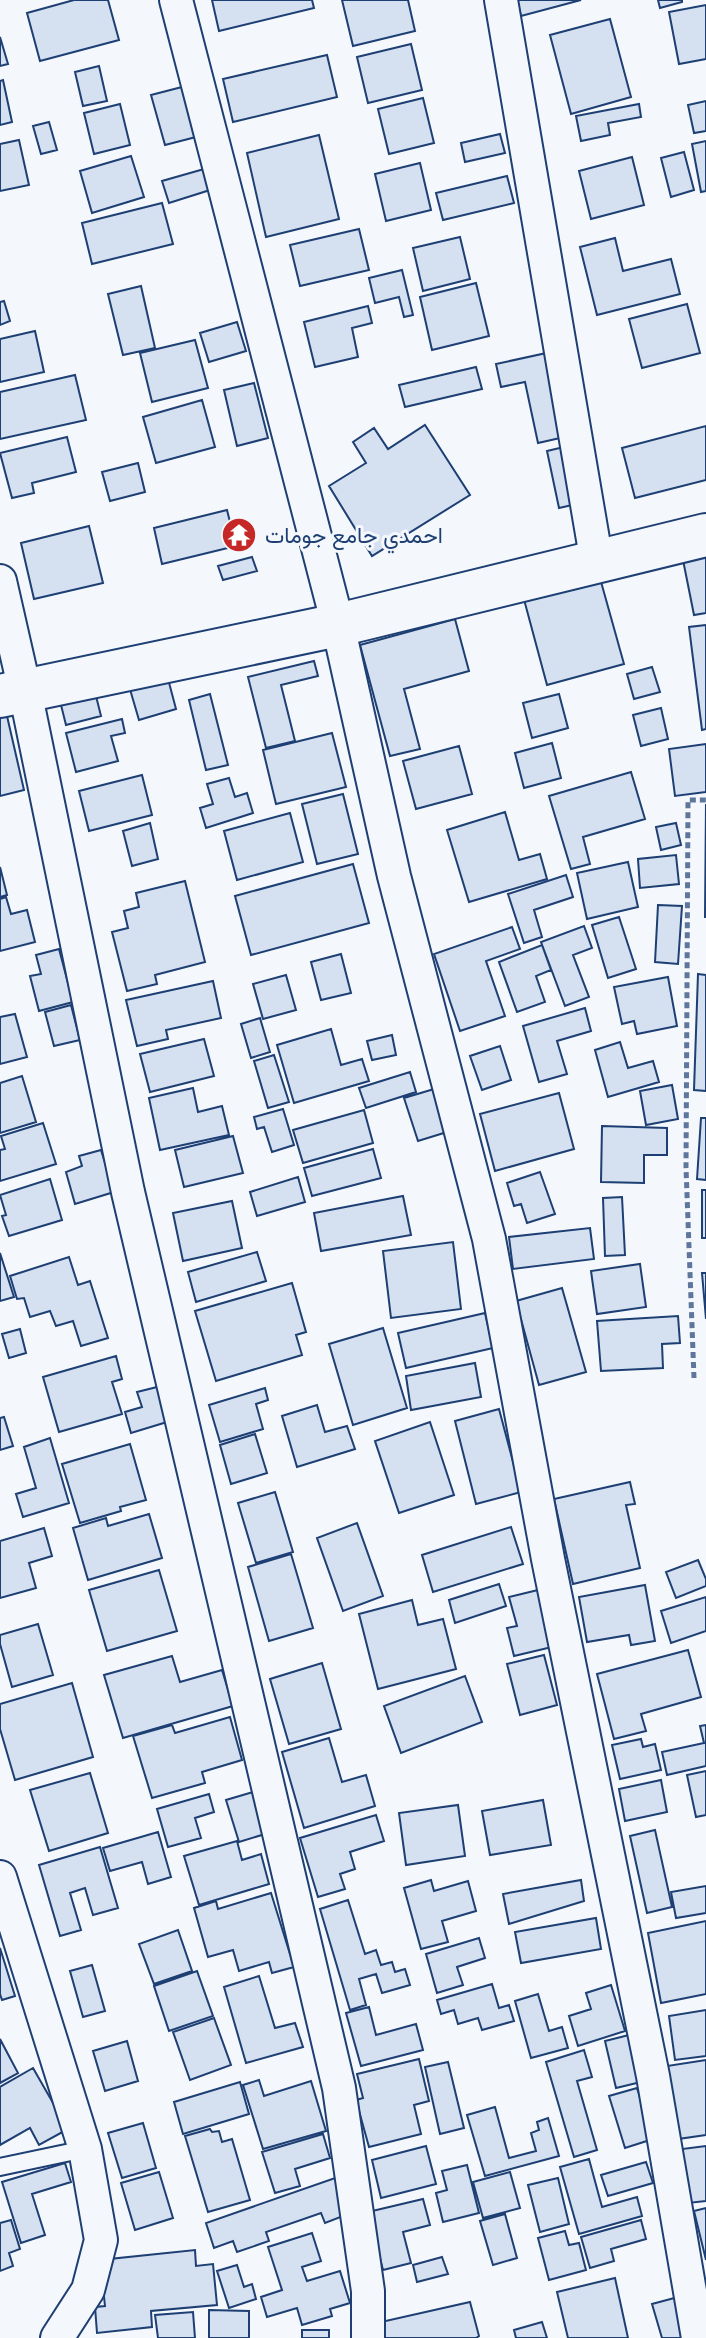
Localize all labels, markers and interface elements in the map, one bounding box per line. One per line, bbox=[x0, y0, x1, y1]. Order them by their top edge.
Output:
temple icon: احمدي جامع جومات bbox=[220, 516, 258, 554]
place label: احمدي جامع جومات bbox=[265, 523, 443, 554]

